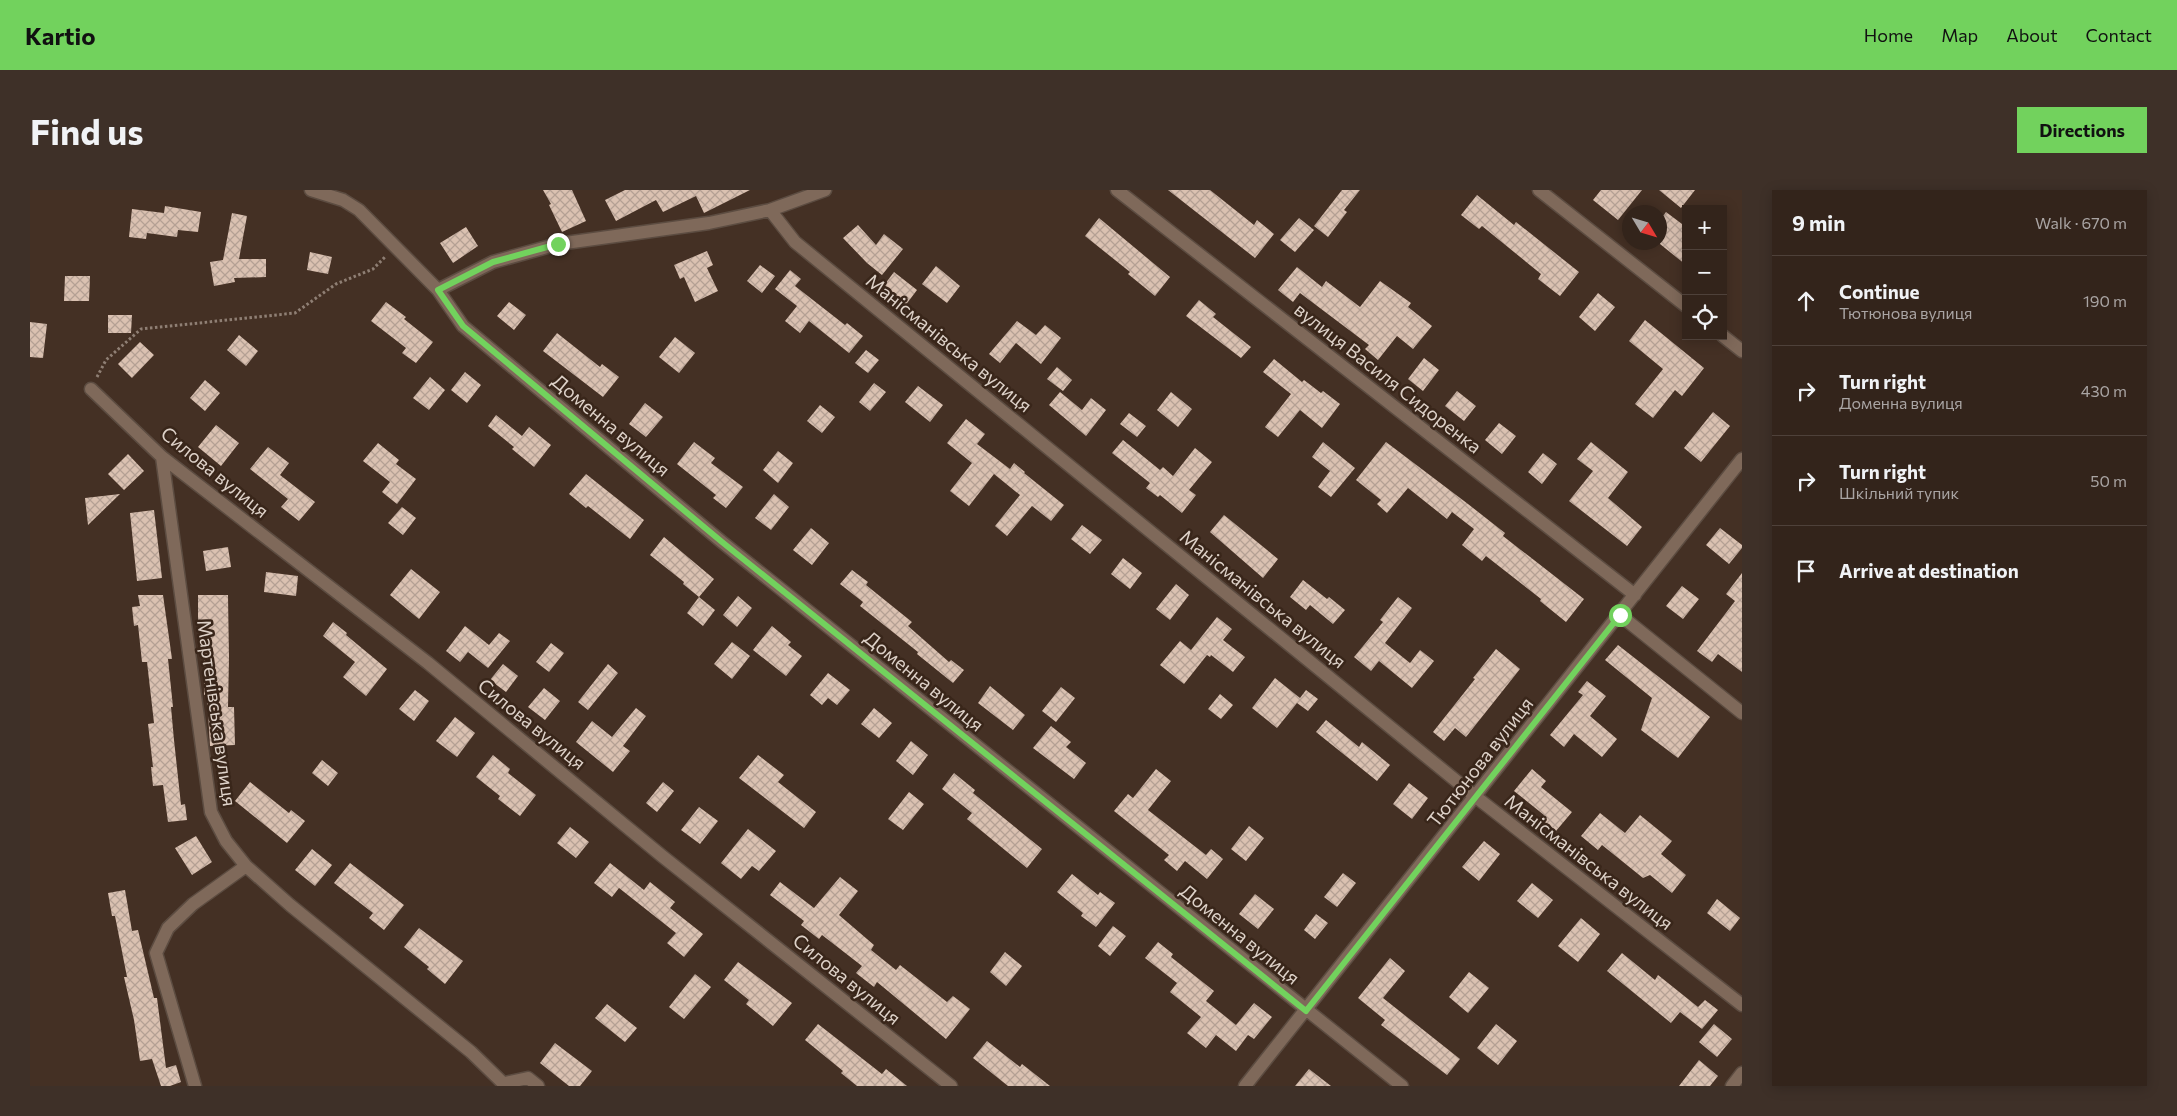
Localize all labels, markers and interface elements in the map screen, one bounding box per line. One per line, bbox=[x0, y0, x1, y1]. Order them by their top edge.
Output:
text: Kartio bbox=[25, 21, 95, 50]
text: Home bbox=[1864, 24, 1913, 46]
text: Map bbox=[1941, 24, 1978, 46]
text: About bbox=[2006, 24, 2058, 46]
text: Contact bbox=[2086, 24, 2152, 46]
button: Directions bbox=[2017, 107, 2147, 153]
text: Find us bbox=[30, 109, 144, 152]
north arrow bbox=[1622, 205, 1667, 250]
map controls bbox=[1682, 205, 1727, 340]
button: + bbox=[1682, 205, 1727, 250]
text: 9 min bbox=[1792, 210, 1845, 235]
text: Walk · 670 m bbox=[2035, 213, 2127, 232]
route end bbox=[547, 233, 570, 256]
button: − bbox=[1682, 250, 1727, 295]
street label: Манісманівська вулиця bbox=[862, 269, 1037, 417]
text: Continue bbox=[1839, 280, 1919, 303]
icon: ahead bbox=[1792, 287, 1820, 315]
text: 190 m bbox=[2083, 291, 2127, 310]
button: locate bbox=[1682, 295, 1727, 340]
street label: вулиця Василя Сидоренка bbox=[1290, 297, 1486, 458]
text: Тютюнова вулиця bbox=[1839, 303, 1972, 322]
street label: Доменна вулиця bbox=[548, 369, 675, 481]
text: Turn right bbox=[1839, 370, 1926, 393]
icon: right bbox=[1792, 377, 1820, 405]
text: 430 m bbox=[2081, 381, 2127, 400]
text: Доменна вулиця bbox=[1839, 393, 1963, 412]
street label: Силова вулиця bbox=[157, 421, 274, 522]
text: Turn right bbox=[1839, 460, 1926, 483]
icon: right bbox=[1792, 467, 1820, 495]
text: 50 m bbox=[2090, 471, 2127, 490]
text: Шкільний тупик bbox=[1839, 483, 1959, 502]
street label: Манісманівська вулиця bbox=[1176, 525, 1351, 673]
icon: arrive bbox=[1792, 557, 1820, 585]
text: Arrive at destination bbox=[1839, 559, 2019, 582]
route start bbox=[1609, 604, 1632, 627]
street label: Мартенівська вулиця bbox=[193, 618, 242, 808]
street label: Доменна вулиця bbox=[860, 625, 989, 736]
street label: Силова вулиця bbox=[474, 673, 591, 774]
street label: Тютюнова вулиця bbox=[1422, 692, 1537, 831]
street label: Манісманівська вулиця bbox=[1501, 789, 1678, 934]
street label: Доменна вулиця bbox=[1176, 878, 1305, 989]
street label: Силова вулиця bbox=[789, 928, 906, 1029]

